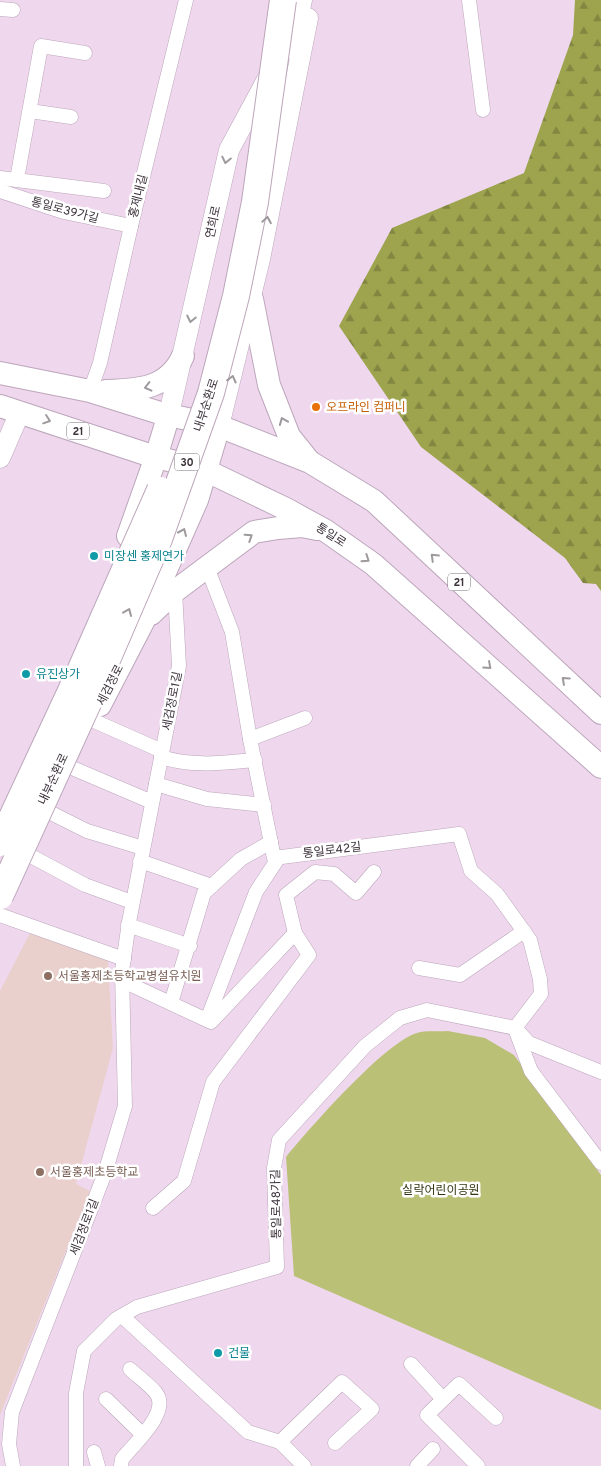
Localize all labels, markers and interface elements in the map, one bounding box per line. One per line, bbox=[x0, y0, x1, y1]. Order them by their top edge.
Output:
one-way arrow bbox=[222, 156, 232, 165]
street label: 홍제내길 bbox=[126, 173, 152, 220]
street label: 통일로39가길 bbox=[29, 194, 100, 228]
street label: 연희로 bbox=[203, 204, 225, 240]
one-way arrow bbox=[262, 216, 272, 225]
one-way arrow bbox=[187, 314, 197, 323]
one-way arrow bbox=[226, 375, 237, 384]
street label: 내부순환로 bbox=[191, 377, 223, 434]
one-way arrow bbox=[144, 381, 153, 392]
place label: 오프라인 컴퍼니 bbox=[326, 400, 406, 416]
marker: 오프라인 컴퍼니 bbox=[310, 401, 322, 413]
one-way arrow bbox=[42, 415, 50, 425]
one-way arrow bbox=[279, 417, 290, 426]
road number: 21 bbox=[67, 422, 89, 440]
road number: 30 bbox=[174, 454, 200, 471]
street label: 통일로 bbox=[312, 520, 349, 552]
one-way arrow bbox=[176, 528, 187, 537]
one-way arrow bbox=[244, 533, 253, 543]
place label: 미장센 홍제연가 bbox=[104, 549, 184, 565]
marker: 미장센 홍제연가 bbox=[88, 550, 100, 562]
one-way arrow bbox=[361, 552, 370, 562]
one-way arrow bbox=[431, 554, 440, 563]
road number: 21 bbox=[448, 574, 470, 590]
one-way arrow bbox=[121, 608, 132, 617]
one-way arrow bbox=[482, 660, 491, 669]
street label: 세검정로 bbox=[94, 662, 128, 709]
place label: 유진상가 bbox=[36, 667, 80, 683]
marker: 유진상가 bbox=[20, 668, 32, 680]
street label: 세검정로1길 bbox=[159, 670, 187, 732]
one-way arrow bbox=[562, 677, 571, 686]
street label: 내부순환로 bbox=[35, 751, 73, 808]
street label: 통일로42길 bbox=[302, 839, 362, 863]
place label: 서울홍제초등학교병설유치원 bbox=[58, 969, 202, 985]
marker: 서울홍제초등학교병설유치원 bbox=[42, 970, 54, 982]
place label: 서울홍제초등학교 bbox=[50, 1165, 138, 1181]
marker: 서울홍제초등학교 bbox=[34, 1166, 46, 1178]
street label: 통일로48가길 bbox=[268, 1169, 286, 1239]
park label: 실락어린이공원 bbox=[402, 1183, 480, 1199]
street label: 세검정로1길 bbox=[67, 1197, 103, 1258]
place label: 건물 bbox=[228, 1346, 250, 1362]
marker: 건물 bbox=[212, 1347, 224, 1359]

